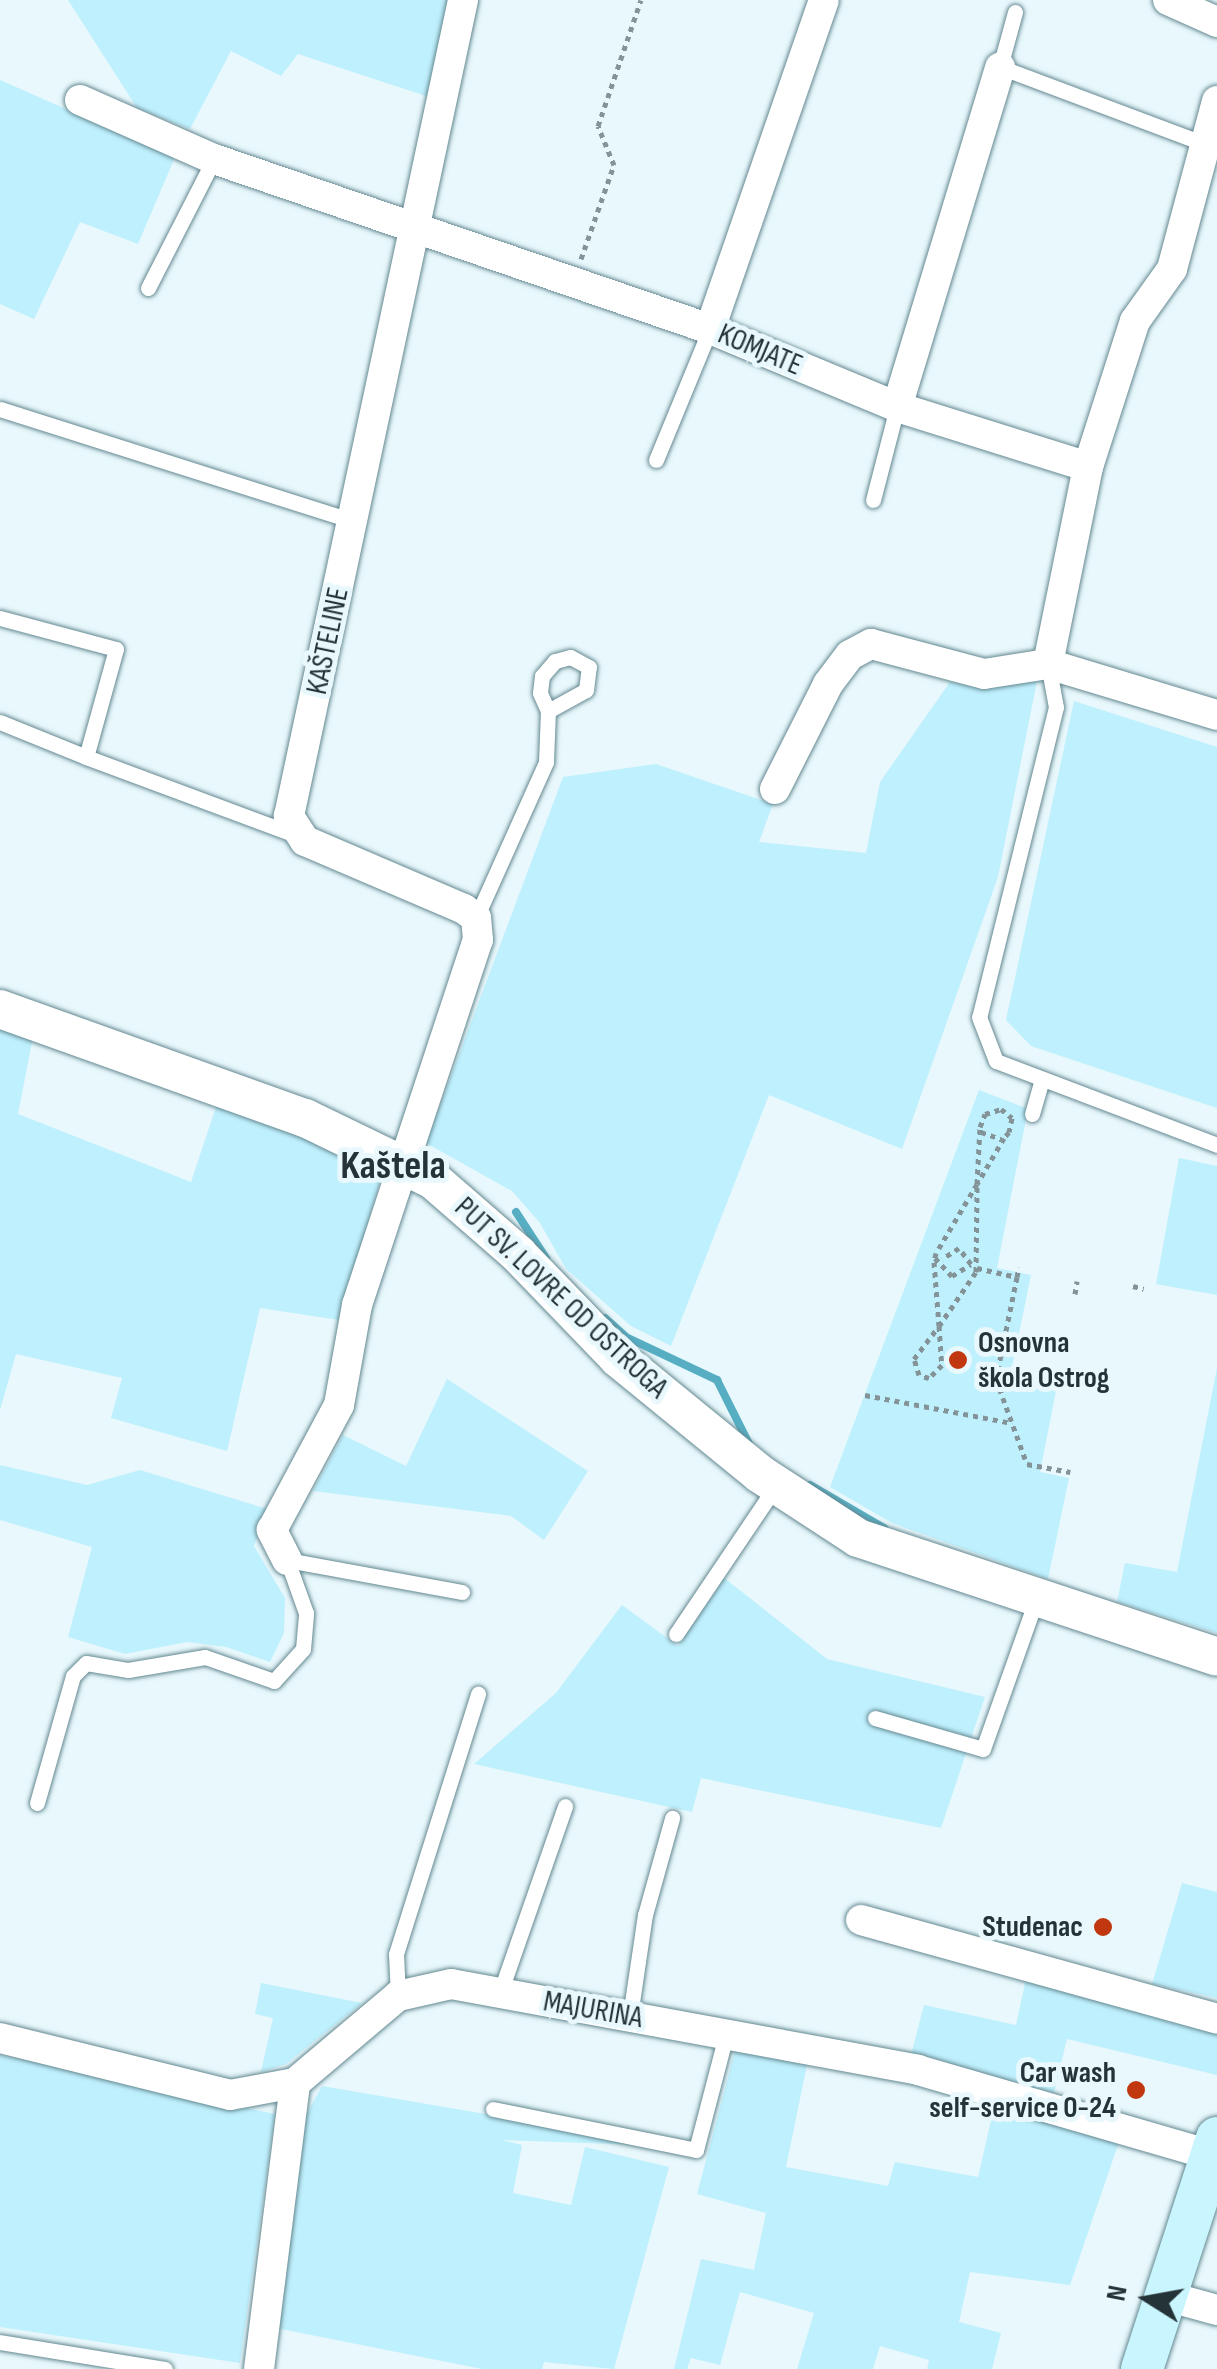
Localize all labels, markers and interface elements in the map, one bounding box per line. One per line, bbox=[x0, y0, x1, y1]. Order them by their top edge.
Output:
street label: KOMJATE bbox=[712, 316, 808, 384]
street label: KAŠTELINE bbox=[299, 584, 357, 698]
district label: Kaštela bbox=[340, 1142, 446, 1190]
street label: PUT SV. LOVRE OD OSTROGA bbox=[447, 1190, 675, 1406]
place label: Osnovna škola Ostrog bbox=[978, 1325, 1109, 1396]
marker: Osnovna škola Ostrog bbox=[947, 1349, 969, 1371]
place label: Studenac bbox=[982, 1909, 1083, 1945]
marker: Studenac bbox=[1092, 1916, 1114, 1938]
street label: MAJURINA bbox=[541, 1984, 645, 2036]
place label: Car wash self-service 0-24 bbox=[929, 2055, 1116, 2126]
marker: Car wash self-service 0-24 bbox=[1125, 2079, 1147, 2101]
north arrow bbox=[1097, 2249, 1197, 2349]
text: N bbox=[1099, 2283, 1135, 2304]

